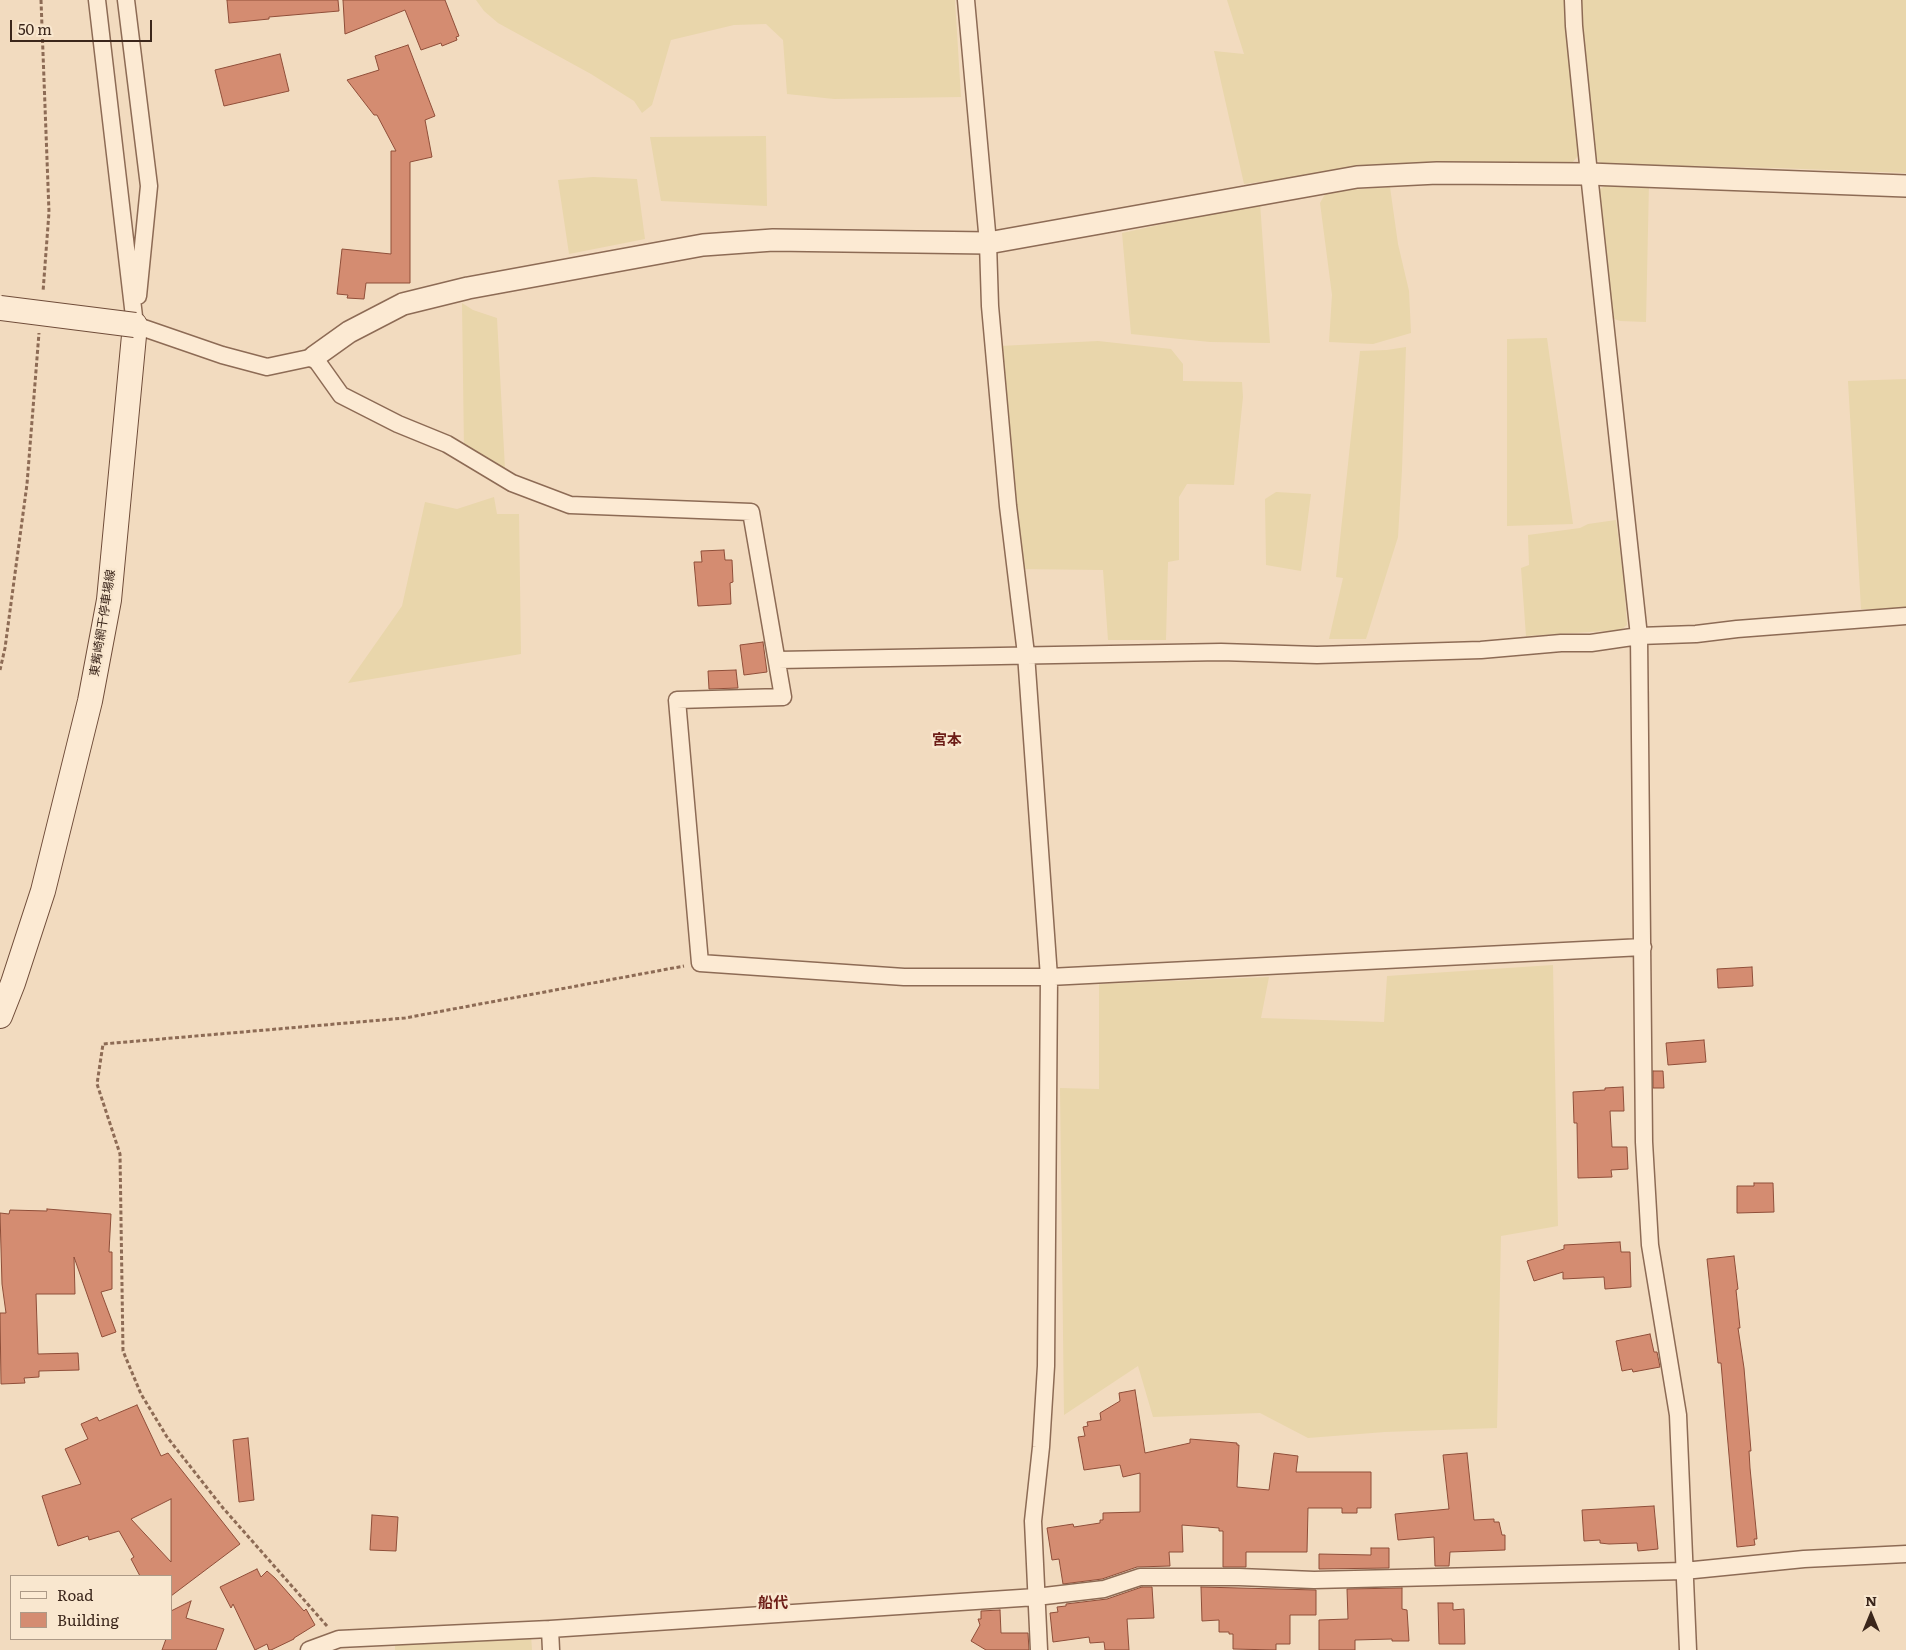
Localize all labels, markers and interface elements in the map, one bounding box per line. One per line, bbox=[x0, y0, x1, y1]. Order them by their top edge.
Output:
scale bar bbox=[12, 10, 155, 42]
text: 50 m bbox=[18, 17, 52, 40]
street label: 東觜崎網干停車場線 bbox=[87, 569, 119, 677]
district label: 宮本 bbox=[932, 732, 962, 750]
legend bbox=[10, 1575, 172, 1640]
text: Road bbox=[57, 1583, 93, 1606]
north arrow bbox=[1846, 1590, 1896, 1640]
text: N bbox=[1865, 1590, 1877, 1610]
district label: 船代 bbox=[758, 1595, 788, 1613]
text: Building bbox=[57, 1608, 119, 1631]

